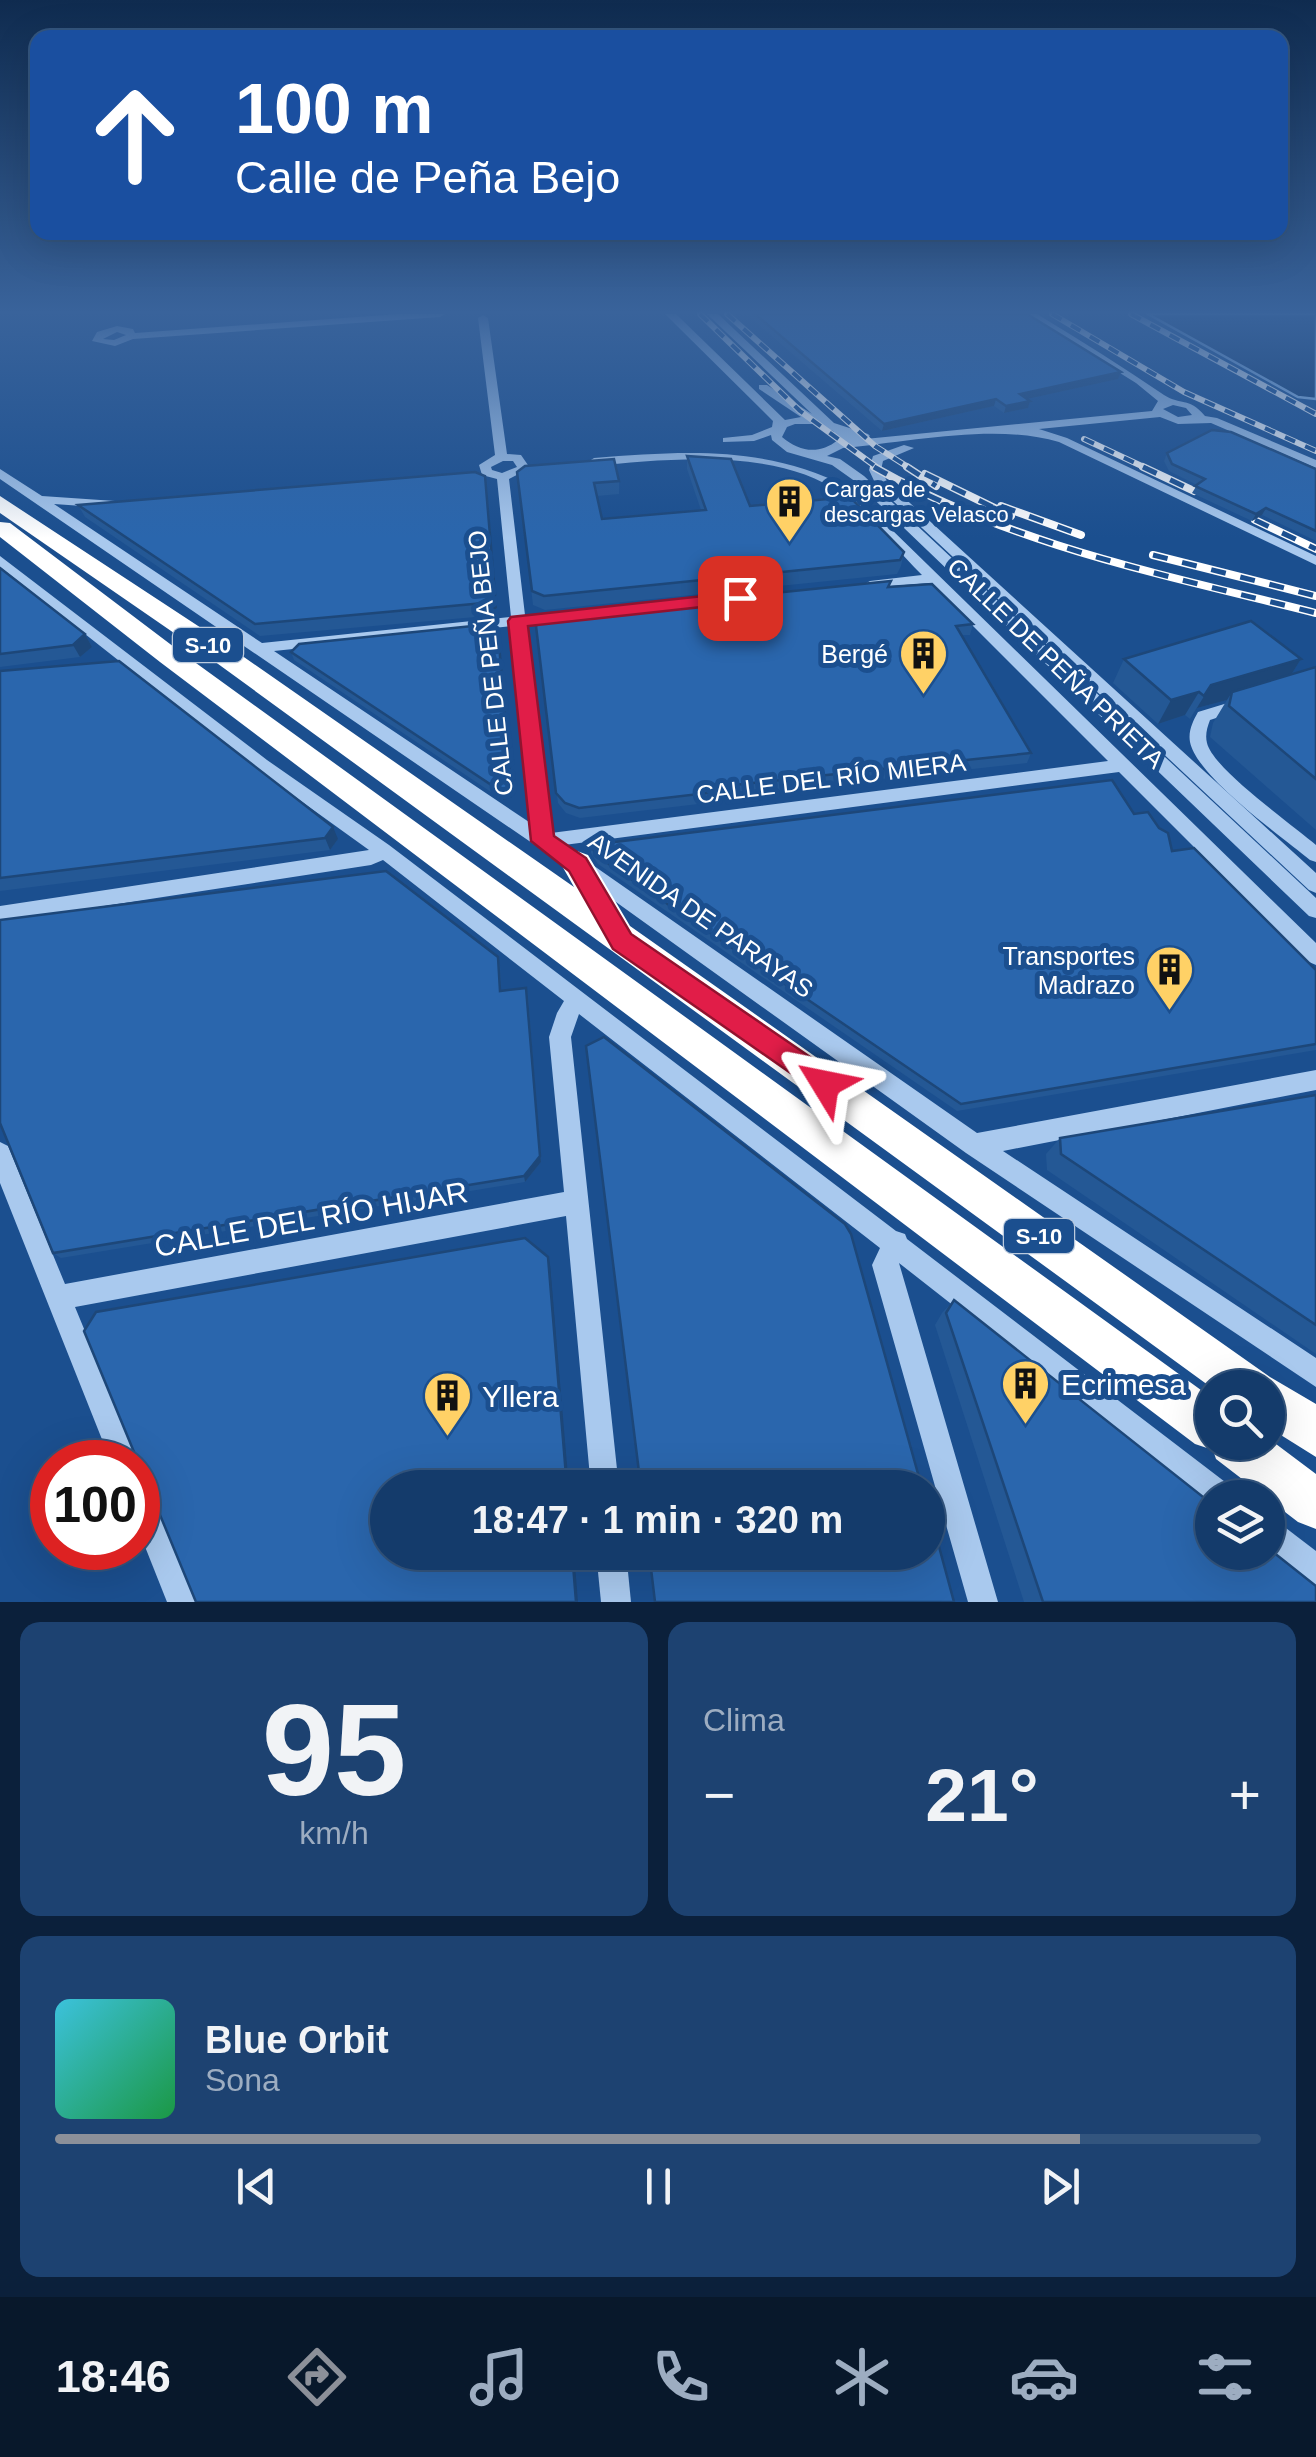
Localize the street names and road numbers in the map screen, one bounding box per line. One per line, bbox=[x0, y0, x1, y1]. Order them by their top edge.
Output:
street label: CALLE DE PEÑA BEJO bbox=[462, 529, 518, 797]
street label: CALLE DE PEÑA PRIETA bbox=[942, 552, 1170, 774]
road number: S-10 bbox=[173, 628, 243, 662]
street label: CALLE DEL RÍO MIERA bbox=[695, 748, 968, 808]
street label: AVENIDA DE PARAYAS bbox=[583, 827, 819, 1003]
street label: CALLE DEL RÍO HIJAR bbox=[152, 1175, 470, 1263]
road number: S-10 bbox=[1004, 1219, 1074, 1253]

